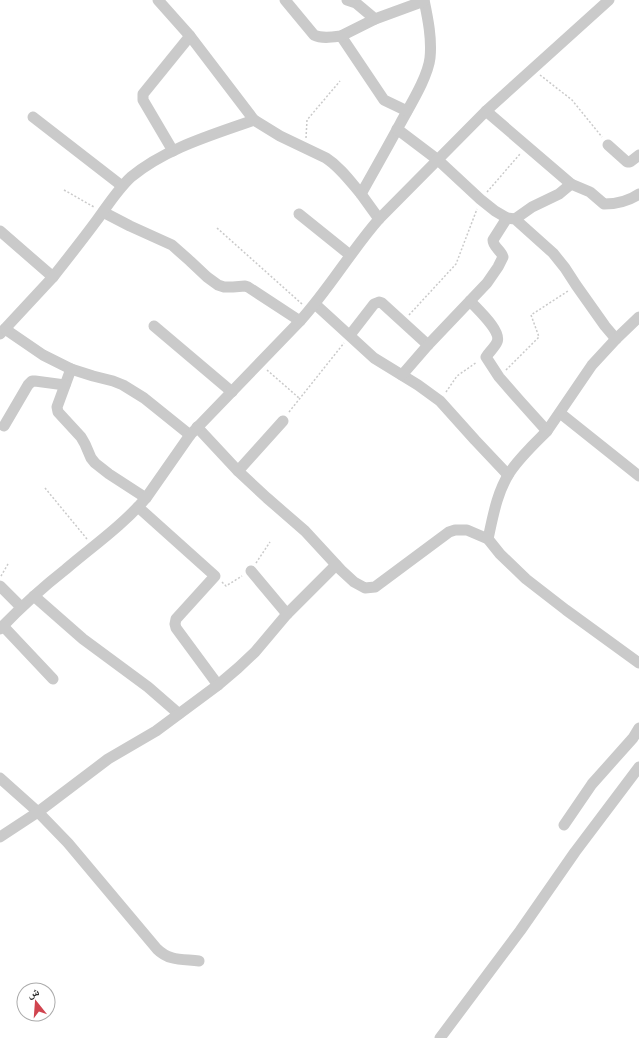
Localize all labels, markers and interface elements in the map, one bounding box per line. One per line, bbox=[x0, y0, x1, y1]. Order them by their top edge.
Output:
north arrow bbox=[16, 982, 56, 1022]
text: ش bbox=[26, 985, 41, 1002]

